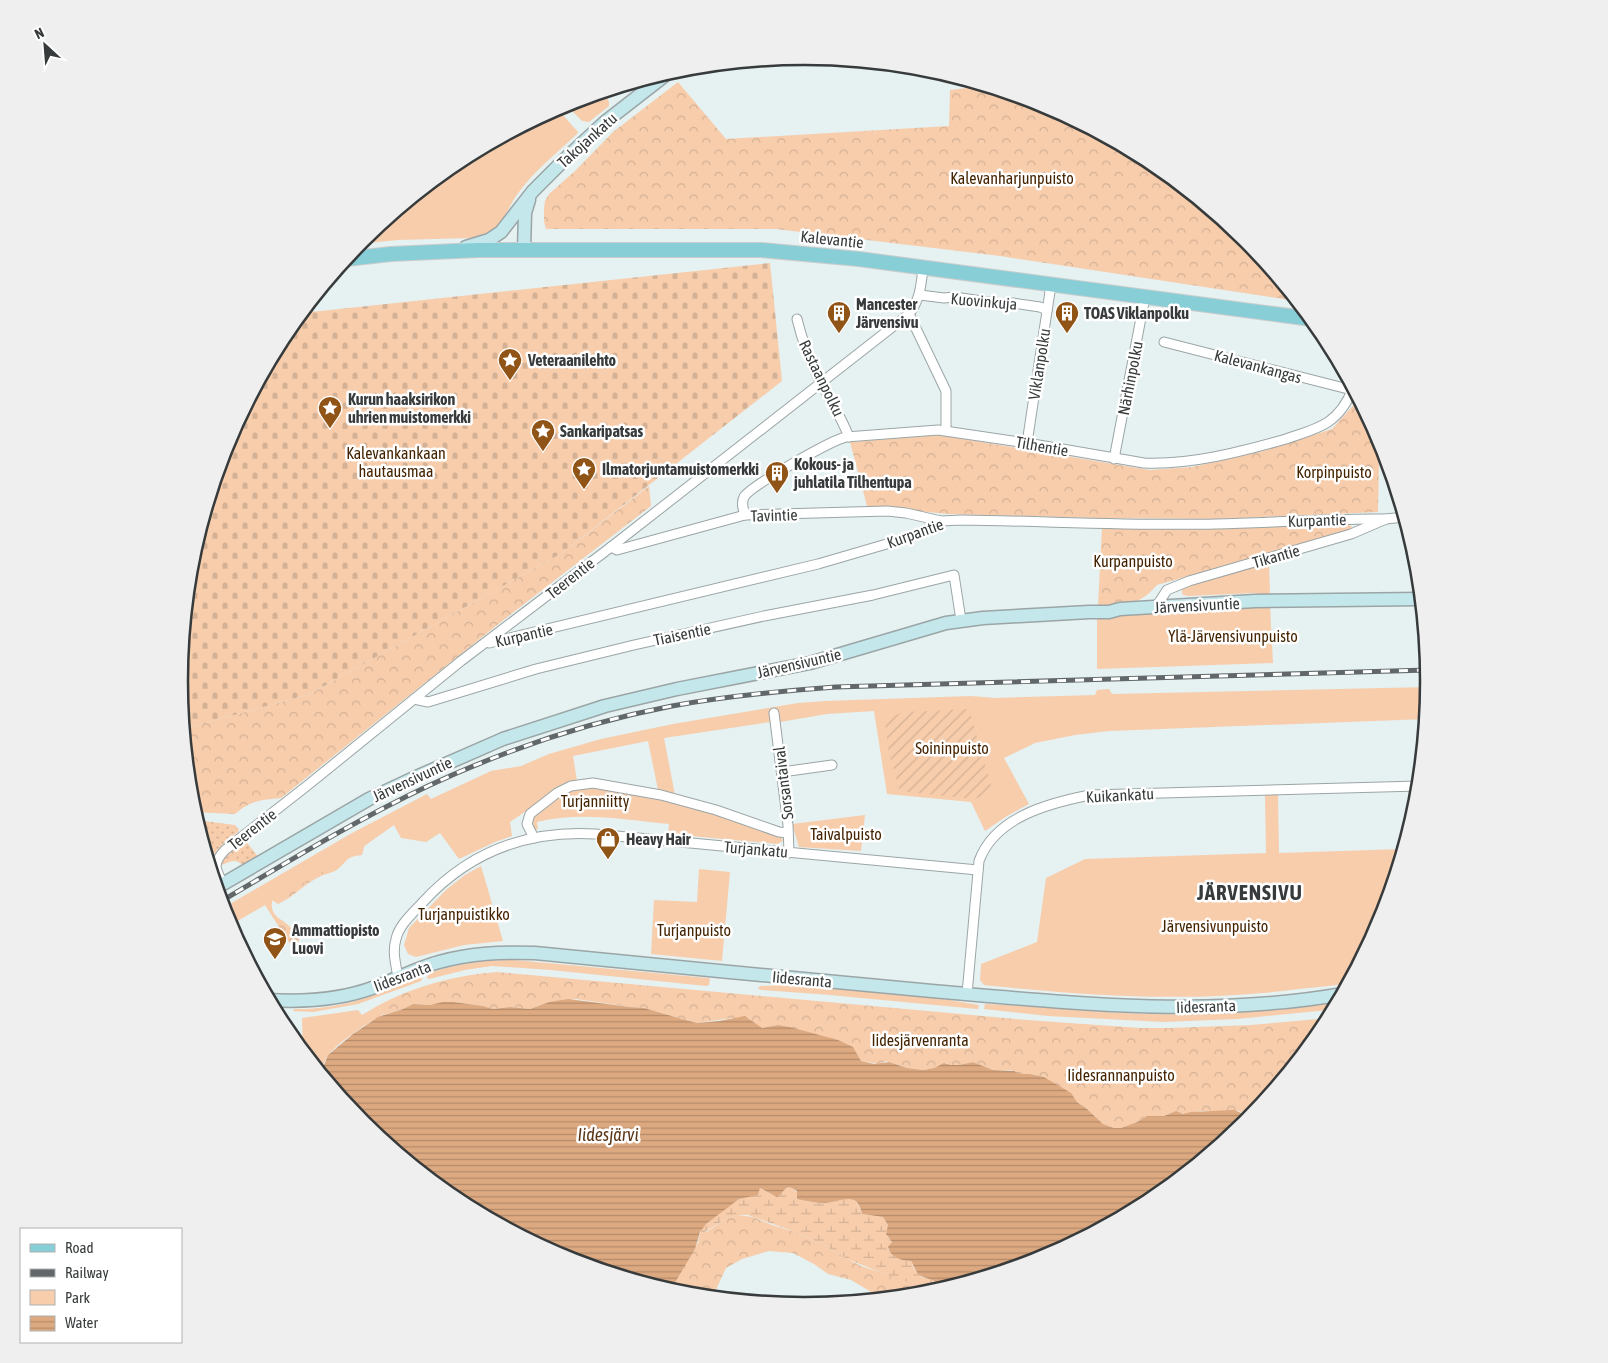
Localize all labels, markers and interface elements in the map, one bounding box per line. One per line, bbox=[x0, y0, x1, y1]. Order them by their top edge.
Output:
north arrow bbox=[20, 20, 70, 70]
text: N bbox=[32, 24, 47, 42]
street label: Takojankatu bbox=[554, 109, 621, 172]
park label: Kalevanharjunpuisto bbox=[950, 169, 1074, 188]
street label: Kalevantie bbox=[800, 227, 864, 251]
street label: Kuovinkuja bbox=[950, 289, 1018, 314]
place label: Mancester Järvensivu bbox=[855, 295, 919, 331]
building icon: Mancester Järvensivu bbox=[826, 300, 852, 334]
building icon: TOAS Viklanpolku bbox=[1054, 300, 1080, 334]
place label: TOAS Viklanpolku bbox=[1084, 304, 1189, 322]
street label: Viklanpolku bbox=[1024, 327, 1055, 401]
street label: Rastaanpolku bbox=[795, 337, 848, 419]
street label: Närhinpolku bbox=[1114, 340, 1147, 417]
street label: Kalevankangas bbox=[1212, 346, 1304, 387]
place icon: Veteraanilehto bbox=[497, 347, 523, 381]
place label: Veteraanilehto bbox=[527, 351, 617, 369]
place label: Kurun haaksirikon uhrien muistomerkki bbox=[348, 390, 471, 426]
place icon: Kurun haaksirikon uhrien muistomerkki bbox=[317, 395, 343, 429]
place icon: Sankaripatsas bbox=[530, 418, 556, 452]
place label: Sankaripatsas bbox=[560, 422, 644, 440]
street label: Tilhentie bbox=[1014, 433, 1070, 459]
park label: Kalevankankaan hautausmaa bbox=[346, 444, 446, 480]
place label: Kokous- ja juhlatila Tilhentupa bbox=[793, 455, 912, 491]
place icon: Ilmatorjuntamuistomerkki bbox=[571, 456, 597, 490]
place label: Ilmatorjuntamuistomerkki bbox=[602, 460, 759, 478]
building icon: Kokous- ja juhlatila Tilhentupa bbox=[764, 460, 790, 494]
park label: Korpinpuisto bbox=[1296, 463, 1372, 482]
street label: Tavintie bbox=[750, 505, 798, 525]
street label: Kurpantie bbox=[1287, 510, 1347, 531]
street label: Kurpantie bbox=[884, 515, 946, 552]
street label: Tikantie bbox=[1250, 541, 1302, 571]
park label: Kurpanpuisto bbox=[1093, 552, 1173, 571]
street label: Teerentie bbox=[542, 554, 598, 602]
street label: Järvensivuntie bbox=[1154, 594, 1240, 616]
street label: Tiaisentie bbox=[652, 619, 712, 649]
street label: Kurpantie bbox=[493, 620, 555, 651]
park label: Ylä-Järvensivunpuisto bbox=[1168, 627, 1298, 646]
street label: Järvensivuntie bbox=[755, 645, 843, 681]
park label: Soininpuisto bbox=[915, 739, 989, 758]
street label: Sorsantaival bbox=[769, 745, 796, 821]
street label: Järvensivuntie bbox=[369, 753, 455, 805]
street label: Kuikankatu bbox=[1085, 784, 1155, 806]
park label: Turjanniitty bbox=[561, 792, 630, 811]
street label: Teerentie bbox=[224, 805, 280, 853]
park label: Taivalpuisto bbox=[810, 825, 882, 844]
shop icon: Heavy Hair bbox=[595, 826, 621, 860]
place label: Heavy Hair bbox=[626, 830, 691, 848]
street label: Turjankatu bbox=[723, 837, 789, 862]
district label: JÄRVENSIVU bbox=[1196, 880, 1303, 904]
park label: Turjanpuistikko bbox=[418, 905, 510, 924]
park label: Järvensivunpuisto bbox=[1162, 917, 1268, 936]
place label: Ammattiopisto Luovi bbox=[291, 921, 380, 957]
park label: Turjanpuisto bbox=[657, 921, 731, 940]
school or university icon: Ammattiopisto Luovi bbox=[262, 926, 288, 960]
street label: Iidesranta bbox=[371, 957, 433, 995]
street label: Iidesranta bbox=[771, 967, 833, 991]
street label: Iidesranta bbox=[1176, 996, 1236, 1016]
park label: Iidesjärvenranta bbox=[871, 1031, 969, 1050]
park label: Iidesrannanpuisto bbox=[1067, 1066, 1175, 1085]
water label: Iidesjärvi bbox=[577, 1124, 639, 1145]
legend bbox=[20, 1228, 182, 1343]
text: Road bbox=[65, 1239, 94, 1256]
text: Railway bbox=[65, 1264, 109, 1281]
text: Park bbox=[65, 1289, 90, 1306]
text: Water bbox=[65, 1314, 98, 1331]

